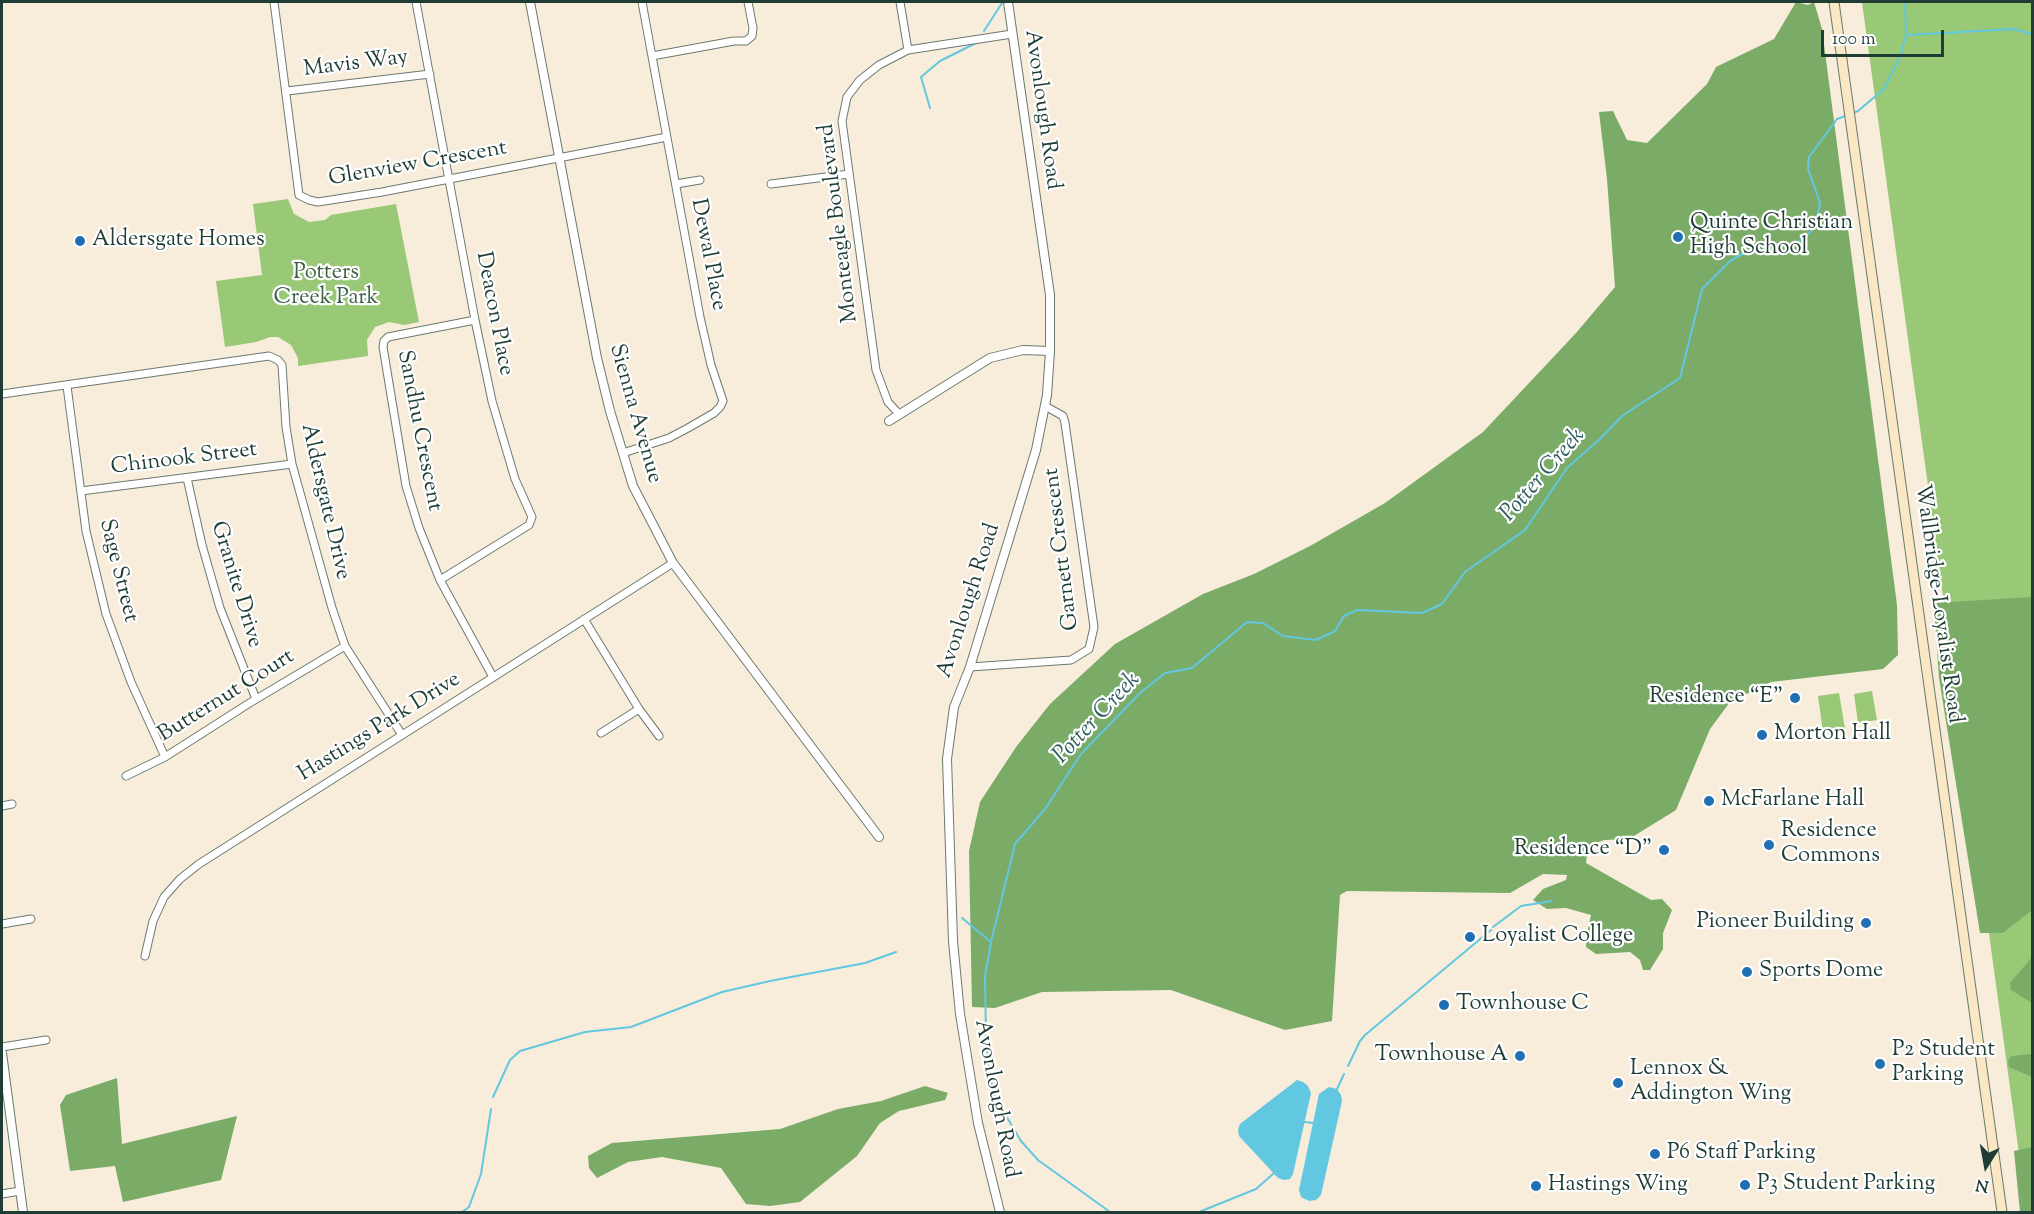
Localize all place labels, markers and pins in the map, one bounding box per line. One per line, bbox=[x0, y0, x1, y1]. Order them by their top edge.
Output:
place label: Quinte Christian High School bbox=[1690, 211, 1853, 262]
place label: Aldersgate Homes bbox=[92, 228, 265, 254]
marker: Quinte Christian High School bbox=[1671, 230, 1685, 244]
marker: Aldersgate Homes bbox=[73, 234, 87, 248]
place label: Residence “E” bbox=[1649, 685, 1783, 711]
marker: Residence “E” bbox=[1788, 691, 1802, 705]
place label: Morton Hall bbox=[1774, 722, 1891, 748]
marker: Morton Hall bbox=[1755, 728, 1769, 742]
place label: McFarlane Hall bbox=[1721, 788, 1864, 814]
marker: McFarlane Hall bbox=[1702, 794, 1716, 808]
place label: Residence Commons bbox=[1781, 819, 1880, 870]
place label: Residence “D” bbox=[1514, 837, 1652, 863]
marker: Residence Commons bbox=[1762, 838, 1776, 852]
marker: Residence “D” bbox=[1657, 843, 1671, 857]
place label: Pioneer Building bbox=[1697, 910, 1854, 936]
marker: Pioneer Building bbox=[1859, 916, 1873, 930]
place label: Loyalist College bbox=[1482, 924, 1633, 950]
marker: Loyalist College bbox=[1463, 930, 1477, 944]
place label: Sports Dome bbox=[1759, 959, 1883, 985]
marker: Sports Dome bbox=[1740, 965, 1754, 979]
place label: Townhouse C bbox=[1456, 992, 1589, 1018]
marker: Townhouse C bbox=[1437, 998, 1451, 1012]
place label: P2 Student Parking bbox=[1892, 1038, 1995, 1090]
place label: Townhouse A bbox=[1375, 1043, 1508, 1069]
marker: Townhouse A bbox=[1513, 1049, 1527, 1063]
place label: Lennox & Addington Wing bbox=[1630, 1057, 1791, 1108]
marker: P2 Student Parking bbox=[1873, 1057, 1887, 1071]
marker: Lennox & Addington Wing bbox=[1611, 1076, 1625, 1090]
place label: P6 Staff Parking bbox=[1667, 1141, 1815, 1167]
marker: P6 Staff Parking bbox=[1648, 1147, 1662, 1161]
place label: P3 Student Parking bbox=[1757, 1172, 1935, 1198]
place label: Hastings Wing bbox=[1548, 1173, 1688, 1199]
marker: P3 Student Parking bbox=[1738, 1178, 1752, 1192]
marker: Hastings Wing bbox=[1529, 1179, 1543, 1193]

